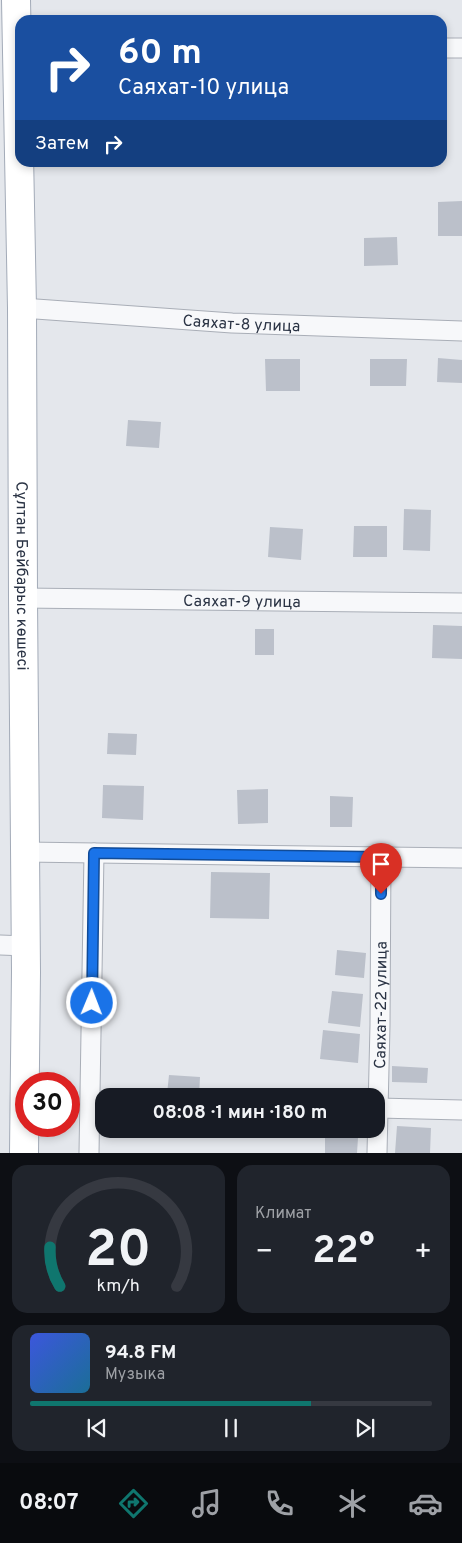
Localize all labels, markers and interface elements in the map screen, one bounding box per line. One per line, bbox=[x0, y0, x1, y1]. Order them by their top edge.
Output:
text: 60 m bbox=[118, 32, 202, 76]
icon: right bbox=[35, 35, 100, 100]
text: Саяхат-10 улица bbox=[118, 75, 289, 102]
icon: right bbox=[99, 130, 127, 158]
text: Затем bbox=[35, 132, 89, 156]
street label: Саяхат-8 улица bbox=[182, 311, 301, 337]
street label: Сұлтан Бейбарыс көшесі bbox=[11, 481, 32, 671]
street label: Саяхат-9 улица bbox=[183, 592, 301, 613]
pin bbox=[360, 843, 402, 894]
icon: arrive bbox=[367, 850, 395, 878]
street label: Саяхат-22 улица bbox=[371, 941, 392, 1069]
position arrow bbox=[65, 976, 117, 1028]
speed limit sign: 30 bbox=[15, 1072, 80, 1137]
text: 08:08 · 1 мин · 180 m bbox=[152, 1101, 328, 1125]
text: Климат bbox=[255, 1204, 312, 1224]
text: 20 bbox=[86, 1219, 152, 1285]
text: 22° bbox=[312, 1228, 375, 1277]
text: − bbox=[255, 1235, 273, 1271]
text: + bbox=[414, 1235, 432, 1271]
text: km/h bbox=[97, 1275, 140, 1298]
text: 94.8 FM bbox=[105, 1341, 176, 1365]
text: Музыка bbox=[105, 1365, 165, 1385]
icon: previous bbox=[83, 1414, 111, 1442]
icon: pause bbox=[217, 1414, 245, 1442]
icon: next bbox=[351, 1414, 379, 1442]
icon: directions bbox=[116, 1486, 151, 1521]
icon: music bbox=[189, 1486, 224, 1521]
icon: phone bbox=[262, 1486, 297, 1521]
icon: climate bbox=[335, 1486, 370, 1521]
icon: car bbox=[408, 1486, 443, 1521]
text: 08:07 bbox=[19, 1490, 78, 1517]

